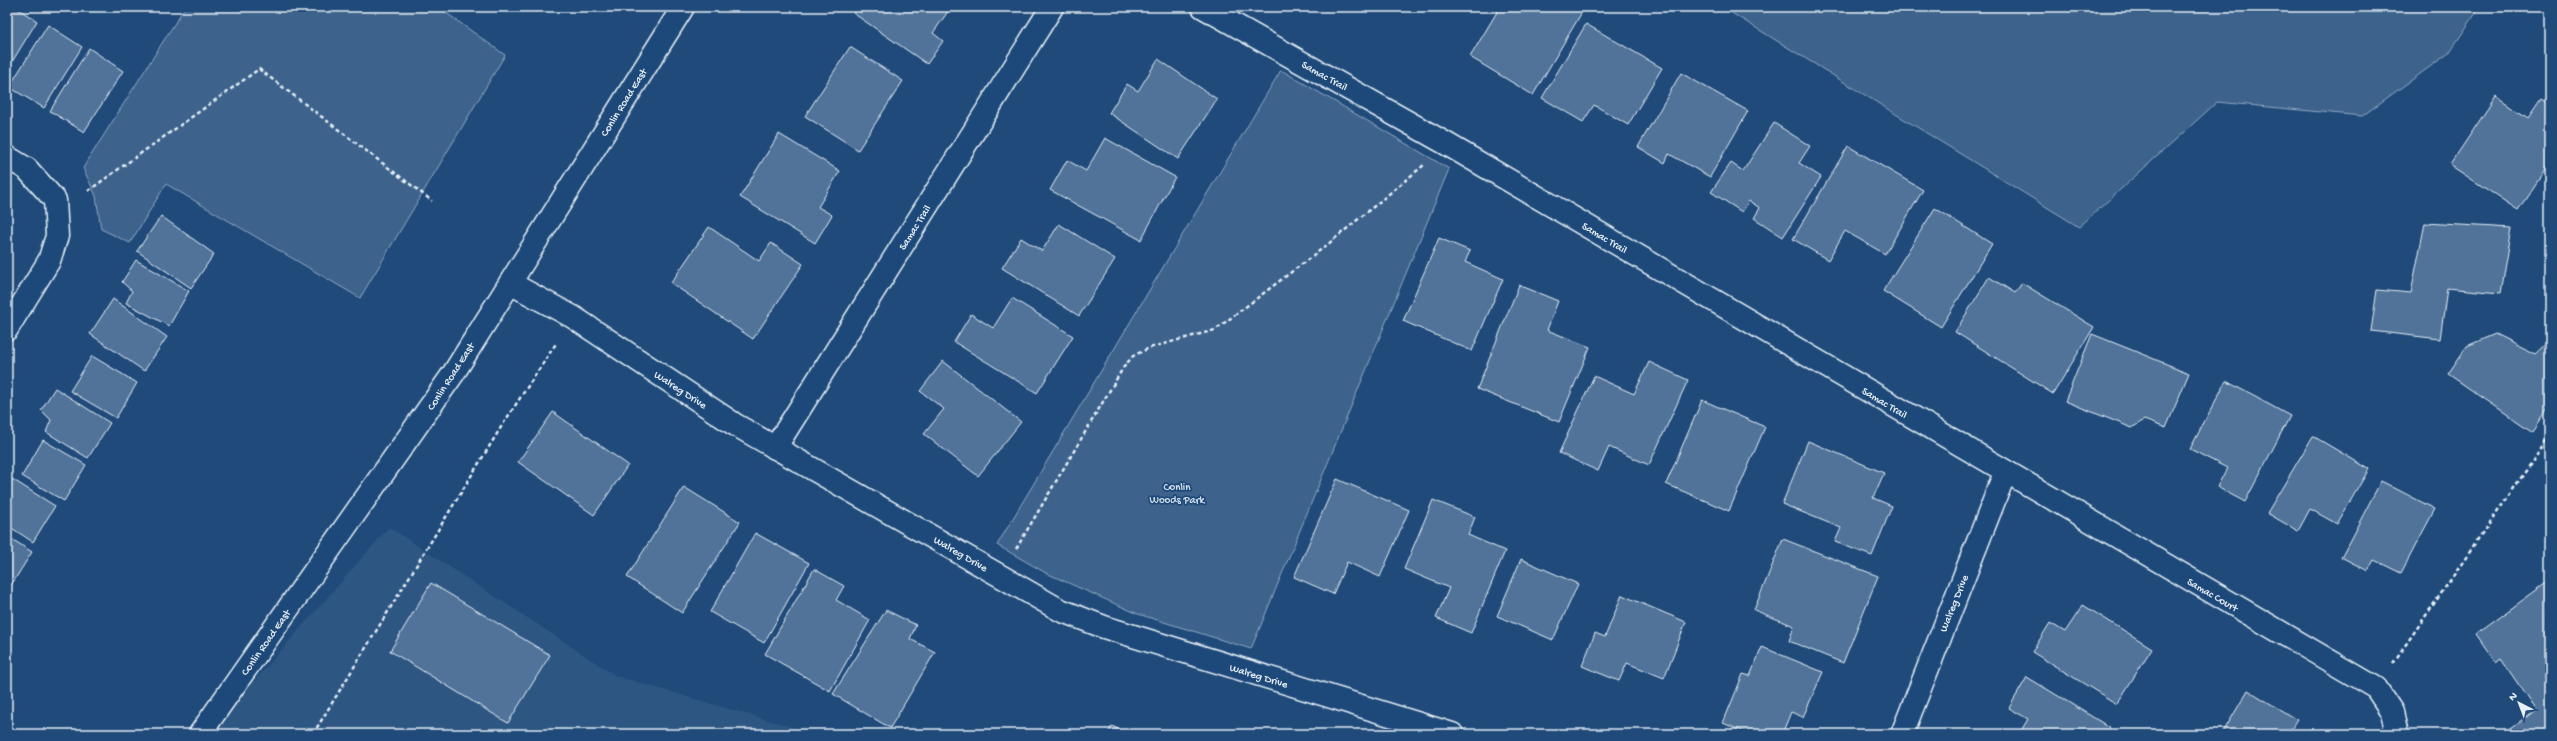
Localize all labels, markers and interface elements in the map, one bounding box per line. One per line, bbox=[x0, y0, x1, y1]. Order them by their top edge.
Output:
street label: Samac Trail bbox=[1299, 59, 1350, 95]
street label: Conlin Road East bbox=[599, 66, 651, 139]
street label: Samac Trail bbox=[897, 203, 934, 253]
street label: Samac Trail bbox=[1579, 221, 1629, 257]
street label: Conlin Road East bbox=[425, 340, 479, 413]
street label: Walreg Drive bbox=[651, 369, 709, 412]
street label: Samac Trail bbox=[1859, 386, 1909, 422]
park label: Conlin Woods Park bbox=[1150, 482, 1206, 507]
street label: Walreg Drive bbox=[931, 534, 989, 575]
street label: Walreg Drive bbox=[1938, 573, 1972, 634]
street label: Samac Court bbox=[2184, 576, 2241, 616]
street label: Conlin Road East bbox=[239, 607, 295, 678]
street label: Walreg Drive bbox=[1228, 662, 1289, 692]
north arrow bbox=[2499, 683, 2539, 723]
text: N bbox=[2507, 690, 2520, 704]

